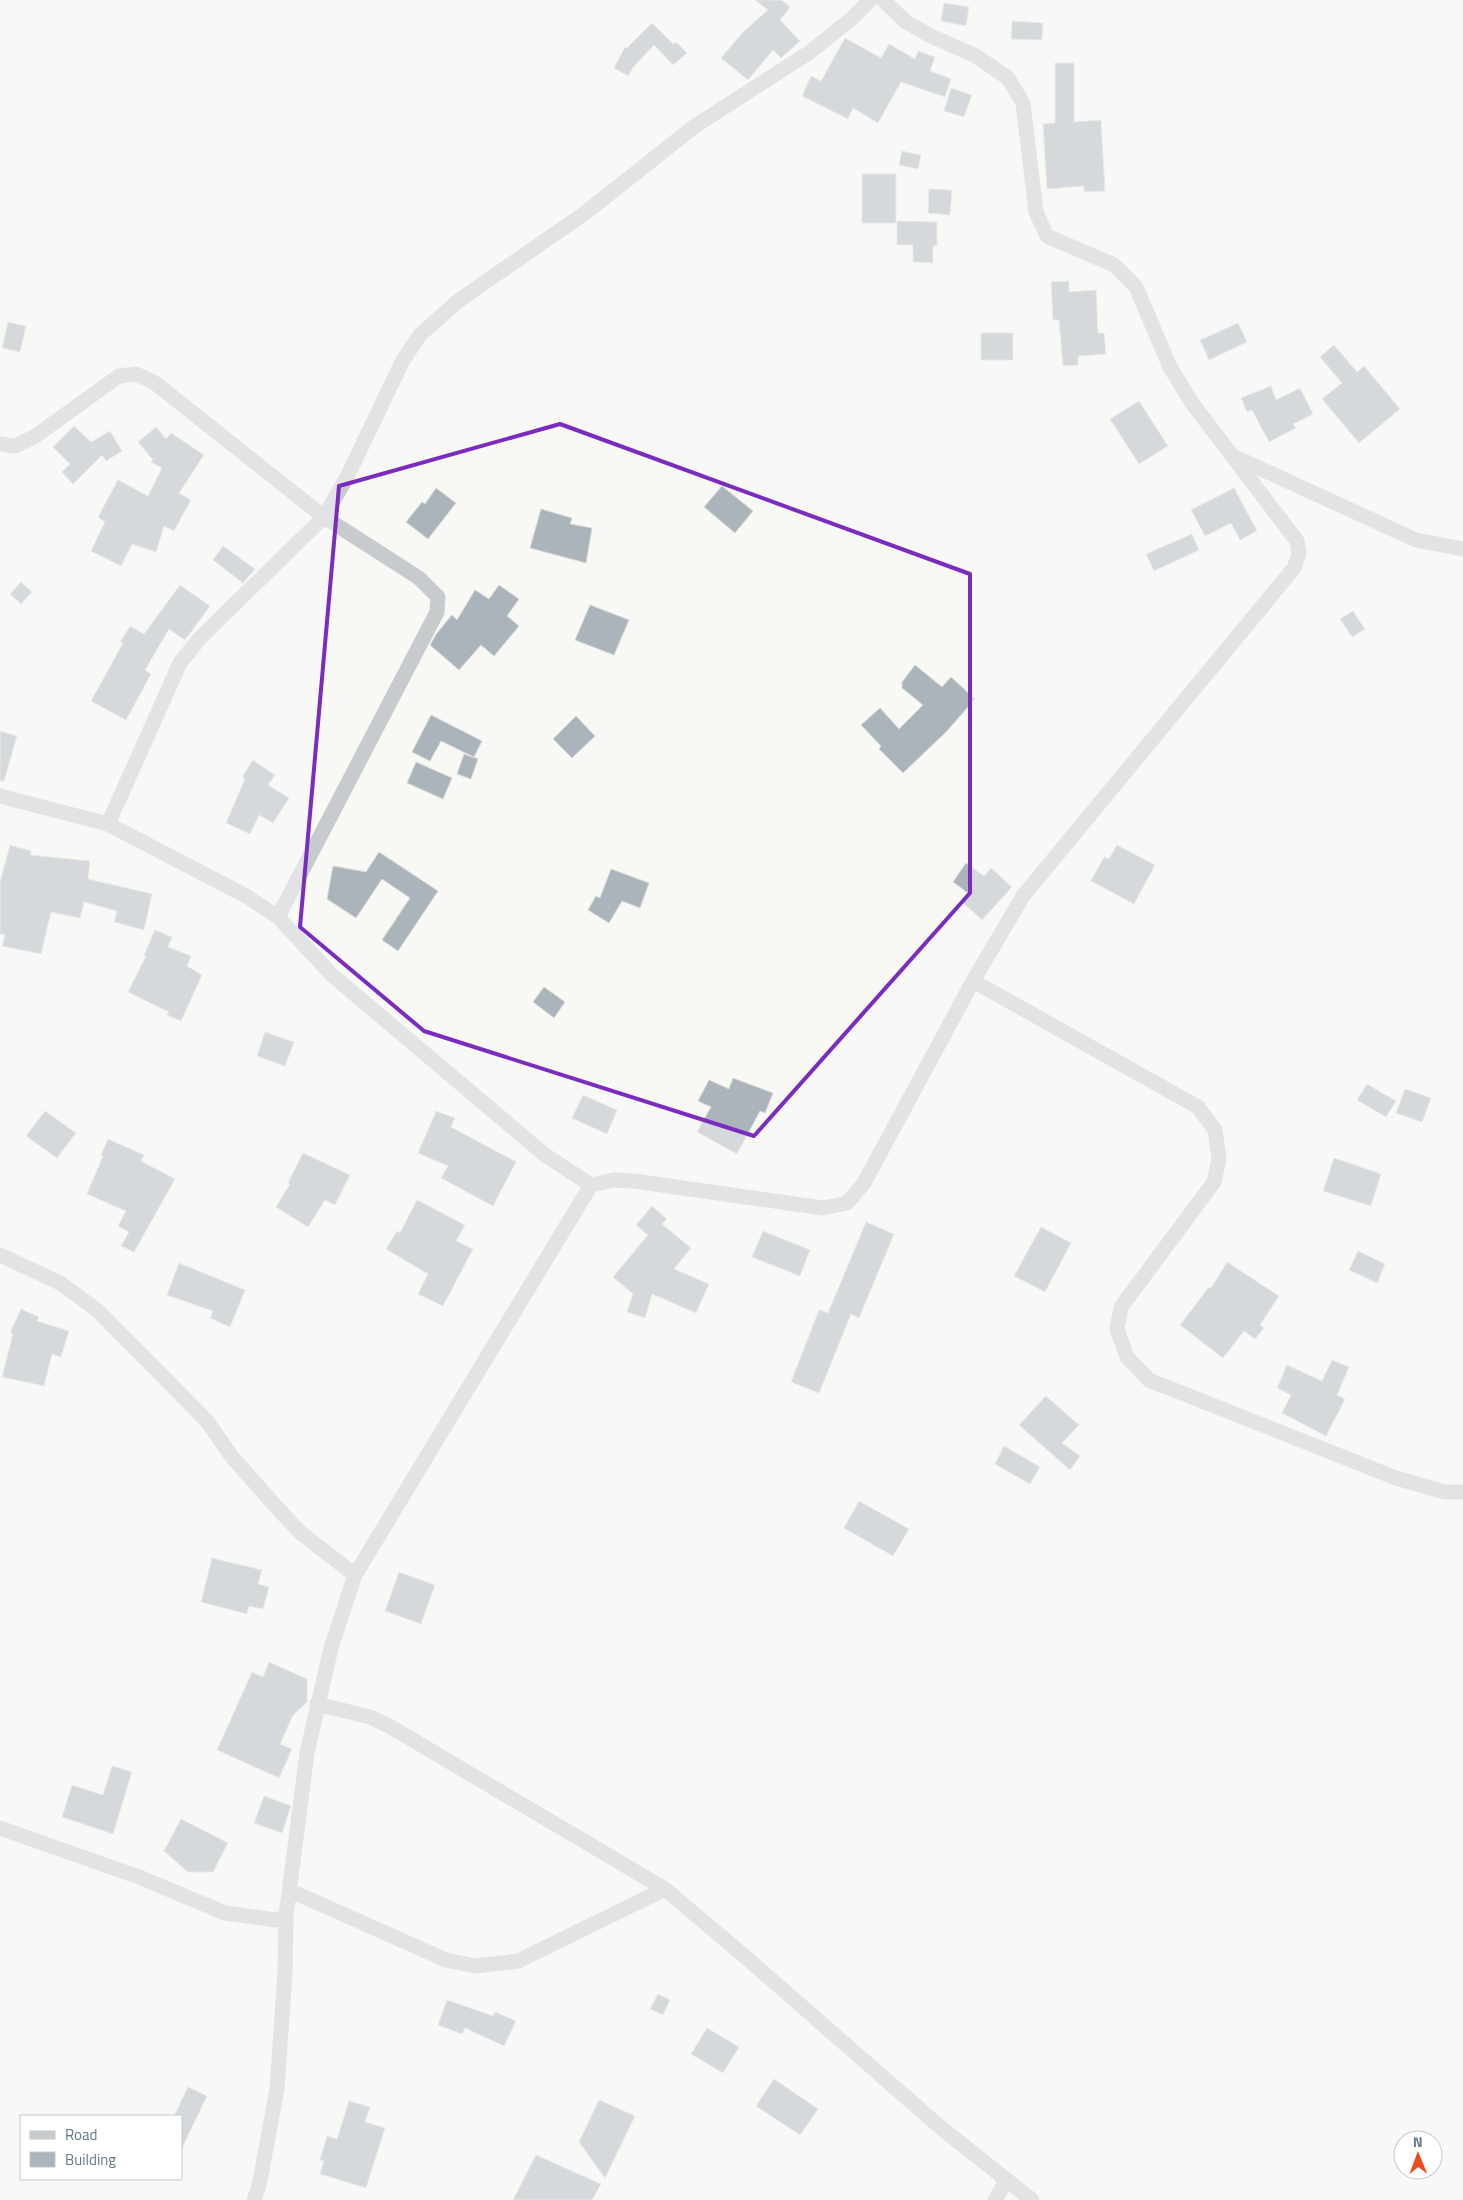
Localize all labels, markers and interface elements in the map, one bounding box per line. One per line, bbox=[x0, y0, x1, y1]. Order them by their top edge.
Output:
legend bbox=[20, 2115, 182, 2180]
text: Road bbox=[65, 2123, 97, 2146]
north arrow bbox=[1393, 2130, 1443, 2180]
text: N bbox=[1413, 2131, 1423, 2152]
text: Building bbox=[65, 2148, 116, 2171]

